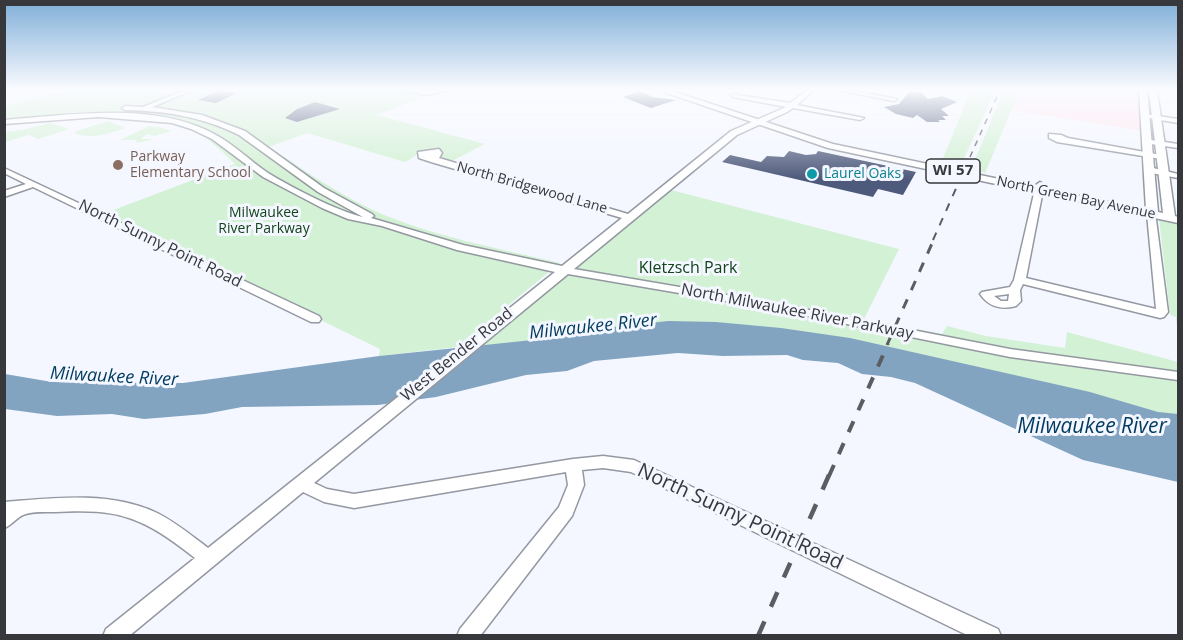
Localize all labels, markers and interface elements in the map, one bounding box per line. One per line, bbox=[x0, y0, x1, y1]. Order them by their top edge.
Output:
place label: Parkway Elementary School bbox=[130, 149, 251, 182]
marker: Parkway Elementary School bbox=[111, 158, 125, 172]
street label: North Bridgewood Lane bbox=[455, 158, 609, 218]
road number: WI 57 bbox=[926, 159, 980, 183]
place label: Laurel Oaks bbox=[824, 166, 901, 182]
marker: Laurel Oaks bbox=[805, 167, 819, 181]
street label: North Green Bay Avenue bbox=[995, 173, 1157, 223]
street label: North Sunny Point Road bbox=[75, 196, 245, 292]
park label: Milwaukee River Parkway bbox=[218, 205, 310, 238]
park label: Kletzsch Park bbox=[639, 258, 737, 278]
street label: North Milwaukee River Parkway bbox=[679, 280, 915, 344]
street label: West Bender Road bbox=[397, 304, 517, 406]
water label: Milwaukee River bbox=[528, 310, 658, 344]
water label: Milwaukee River bbox=[49, 363, 179, 391]
water label: Milwaukee River bbox=[1017, 414, 1167, 440]
street label: North Sunny Point Road bbox=[633, 459, 847, 575]

